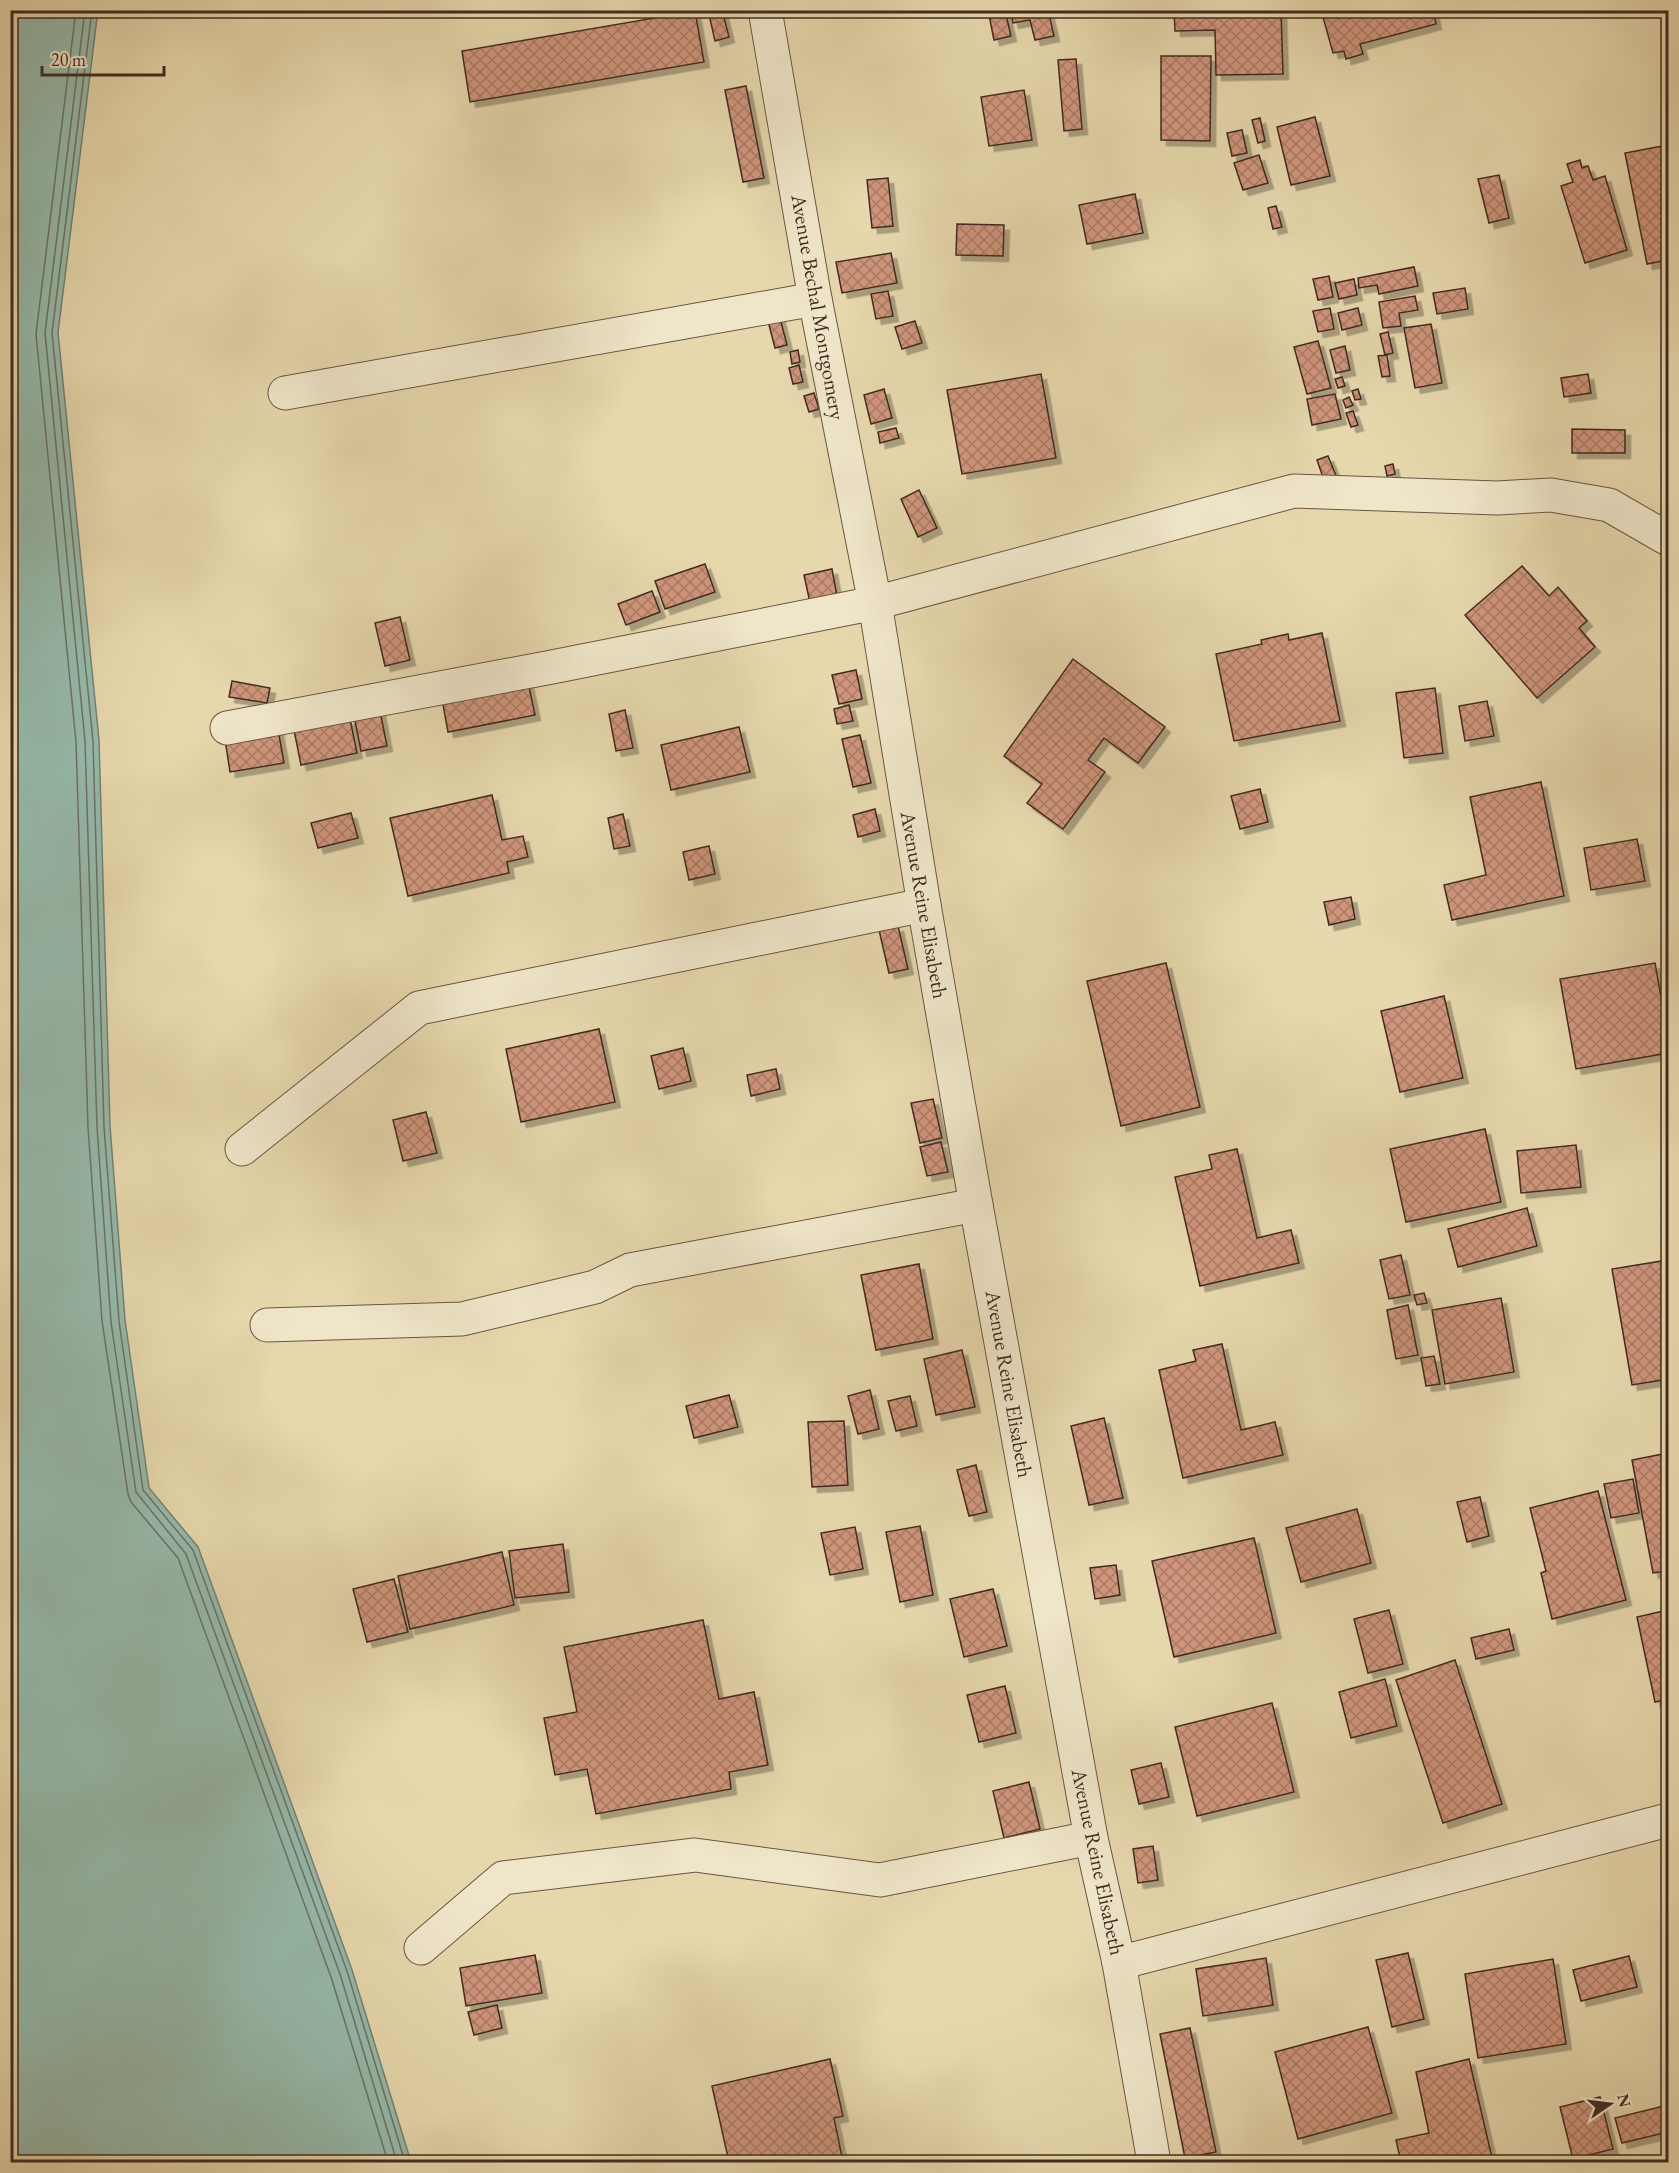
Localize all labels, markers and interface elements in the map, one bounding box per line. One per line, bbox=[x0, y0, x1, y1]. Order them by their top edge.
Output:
scale bar bbox=[42, 39, 164, 77]
text: 20 m bbox=[51, 48, 86, 71]
street label: Avenue Bechal Montgomery bbox=[785, 191, 852, 423]
street label: Avenue Reine Elisabeth bbox=[895, 808, 954, 1001]
street label: Avenue Reine Elisabeth bbox=[980, 1287, 1039, 1480]
street label: Avenue Reine Elisabeth bbox=[1065, 1765, 1131, 1958]
north arrow bbox=[1580, 2074, 1640, 2134]
text: N bbox=[1612, 2092, 1636, 2109]

